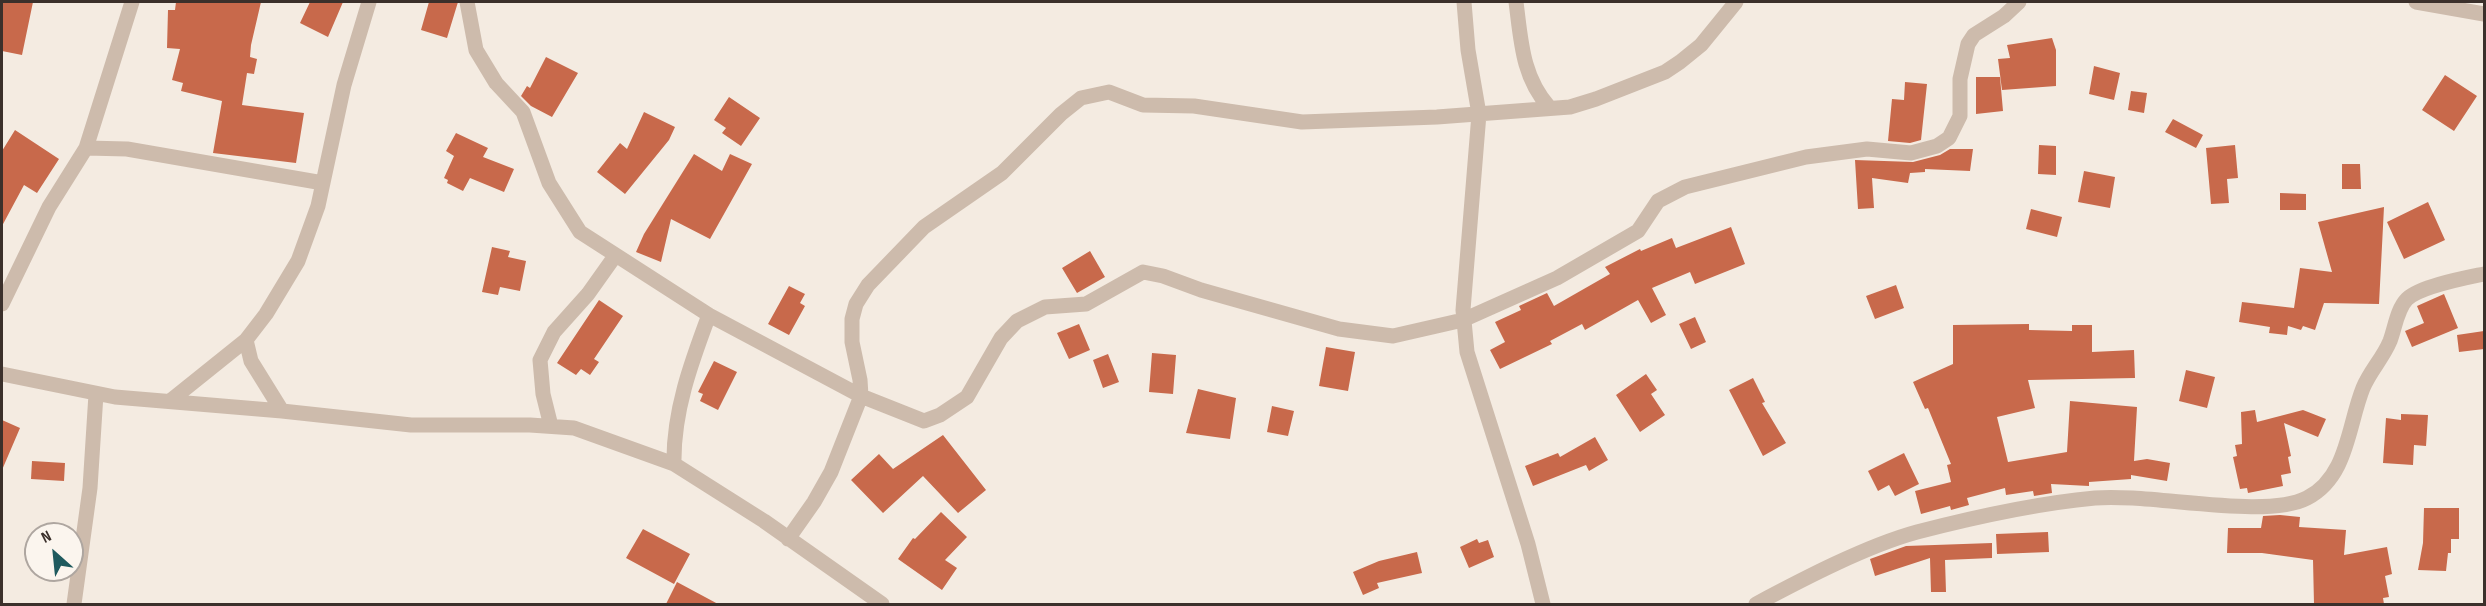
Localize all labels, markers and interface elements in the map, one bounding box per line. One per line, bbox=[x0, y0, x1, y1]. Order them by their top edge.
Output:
north arrow bbox=[24, 522, 84, 582]
text: N bbox=[38, 527, 55, 548]

